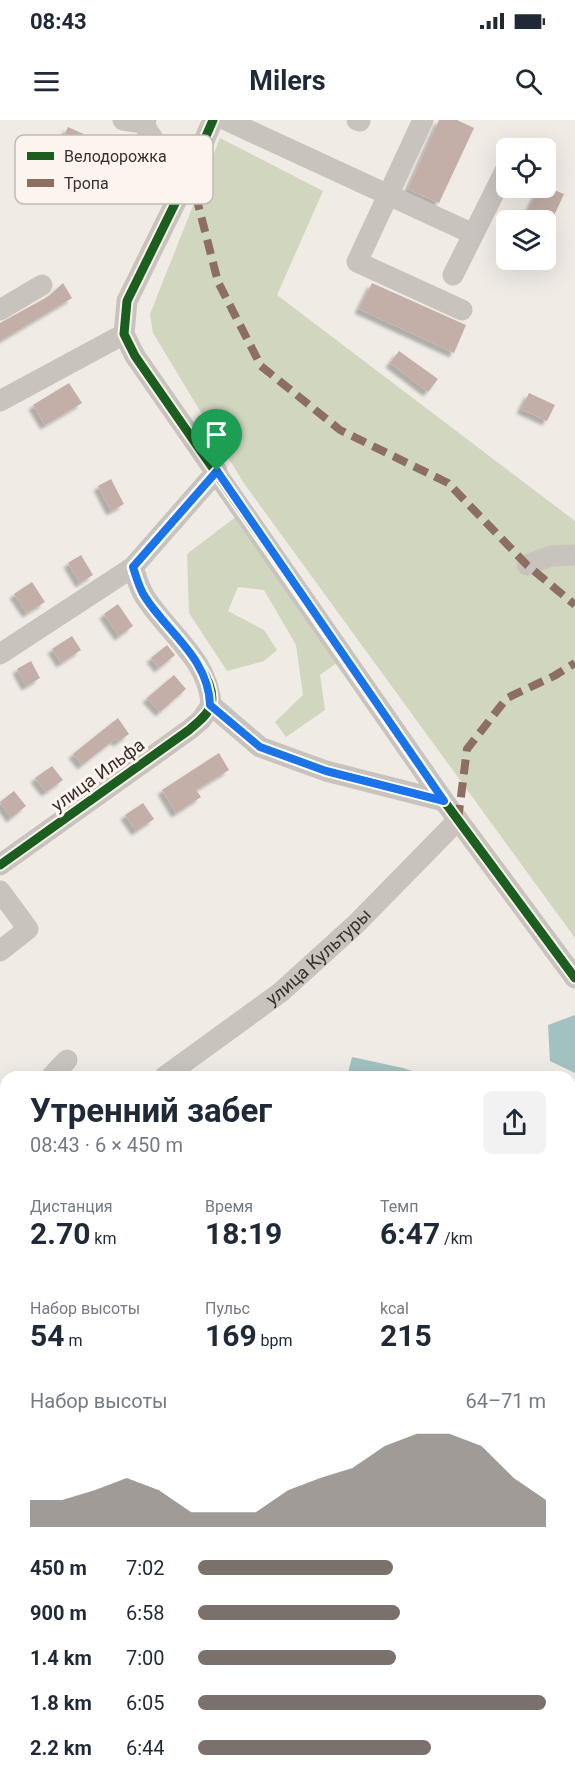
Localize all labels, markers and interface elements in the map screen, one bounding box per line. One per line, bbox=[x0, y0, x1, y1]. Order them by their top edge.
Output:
text: 08:43 bbox=[30, 9, 87, 34]
icon: menu bbox=[30, 65, 63, 98]
text: Milers bbox=[249, 65, 326, 97]
icon: search bbox=[512, 65, 545, 98]
legend bbox=[15, 135, 213, 204]
map controls bbox=[496, 138, 556, 270]
button: locate bbox=[496, 138, 556, 198]
text: Велодорожка bbox=[64, 147, 167, 166]
text: Тропа bbox=[64, 174, 109, 193]
button: layers bbox=[496, 210, 556, 270]
pin bbox=[191, 409, 242, 471]
icon: arrive bbox=[200, 418, 233, 451]
street label: улица Ильфа bbox=[47, 734, 148, 815]
street label: улица Культуры bbox=[262, 904, 375, 1009]
text: Утренний забег bbox=[30, 1091, 272, 1130]
button: share bbox=[483, 1091, 546, 1154]
text: 08:43 · 6 × 450 m bbox=[30, 1133, 183, 1157]
text: Дистанция bbox=[30, 1197, 113, 1216]
text: Время bbox=[205, 1197, 253, 1216]
text: Темп bbox=[380, 1197, 418, 1216]
text: 2.70 bbox=[30, 1216, 90, 1251]
text: 18:19 bbox=[205, 1216, 282, 1251]
text: 6:47 bbox=[380, 1216, 440, 1251]
text: km bbox=[90, 1229, 116, 1248]
text: /km bbox=[440, 1229, 473, 1248]
text: Набор высоты bbox=[30, 1299, 140, 1318]
text: Пульс bbox=[205, 1299, 250, 1318]
text: kcal bbox=[380, 1299, 409, 1318]
text: 54 bbox=[30, 1318, 64, 1353]
text: 169 bbox=[205, 1318, 257, 1353]
text: 215 bbox=[380, 1318, 432, 1353]
text: m bbox=[64, 1331, 82, 1350]
text: bpm bbox=[257, 1331, 293, 1350]
text: Набор высоты bbox=[30, 1389, 168, 1413]
text: 64–71 m bbox=[465, 1389, 546, 1413]
text: 450 m bbox=[30, 1556, 87, 1580]
text: 7:02 bbox=[126, 1556, 165, 1580]
text: 900 m bbox=[30, 1601, 87, 1625]
text: 6:58 bbox=[126, 1601, 165, 1625]
text: 1.4 km bbox=[30, 1646, 92, 1670]
text: 7:00 bbox=[126, 1646, 165, 1670]
text: 1.8 km bbox=[30, 1691, 92, 1715]
text: 6:05 bbox=[126, 1691, 165, 1715]
text: 2.2 km bbox=[30, 1736, 92, 1760]
text: 6:44 bbox=[126, 1736, 165, 1760]

